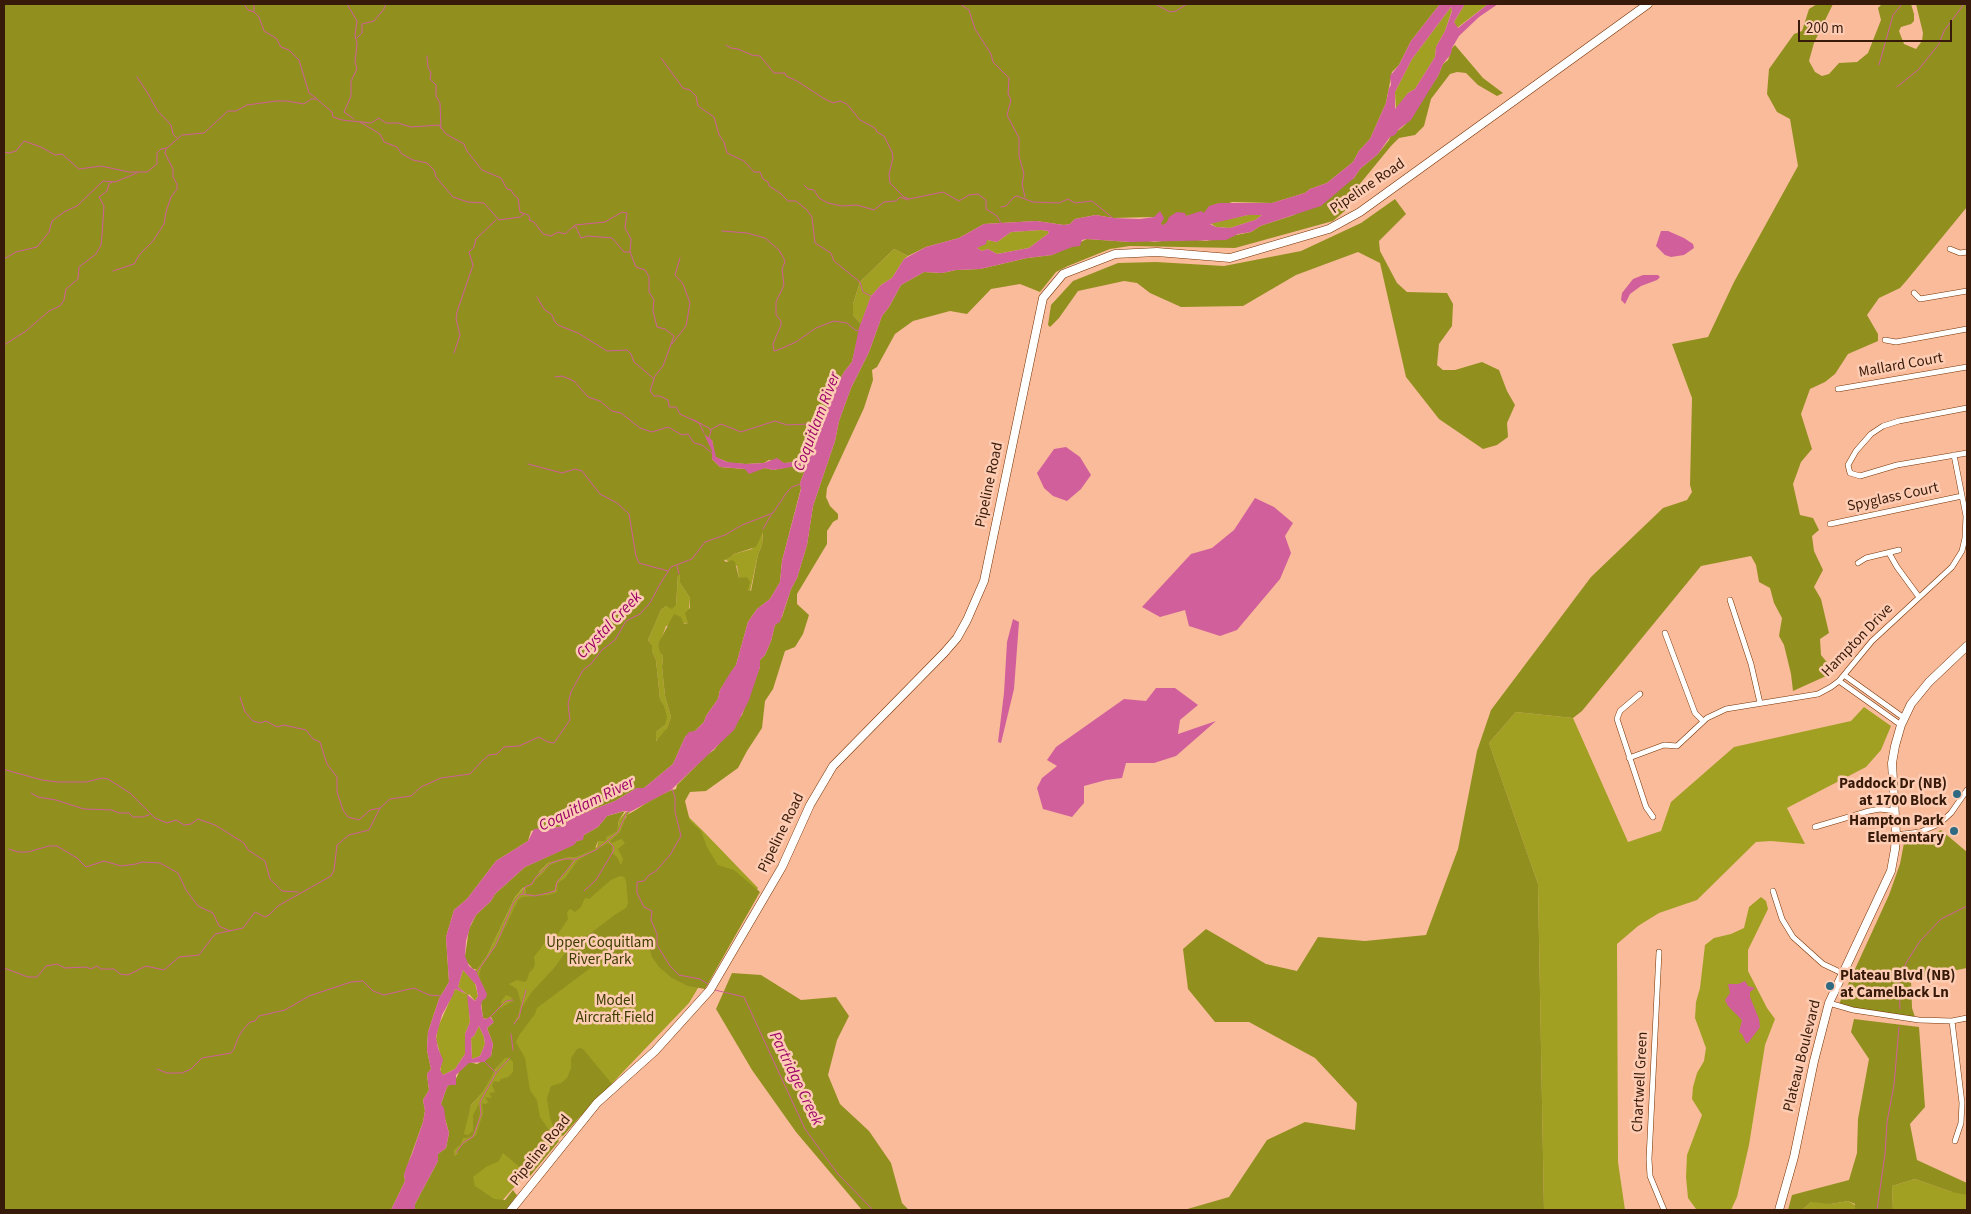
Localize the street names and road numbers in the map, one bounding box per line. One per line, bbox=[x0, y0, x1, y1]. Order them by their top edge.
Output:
street label: Pipeline Road bbox=[1327, 155, 1409, 219]
street label: Mallard Court bbox=[1857, 350, 1945, 382]
street label: Pipeline Road bbox=[972, 441, 1008, 529]
street label: Spyglass Court bbox=[1846, 480, 1940, 516]
street label: Hampton Drive bbox=[1819, 601, 1897, 681]
street label: Pipeline Road bbox=[755, 790, 809, 876]
street label: Plateau Boulevard bbox=[1780, 998, 1826, 1114]
street label: Chartwell Green bbox=[1629, 1031, 1653, 1133]
street label: Pipeline Road bbox=[507, 1112, 575, 1190]

